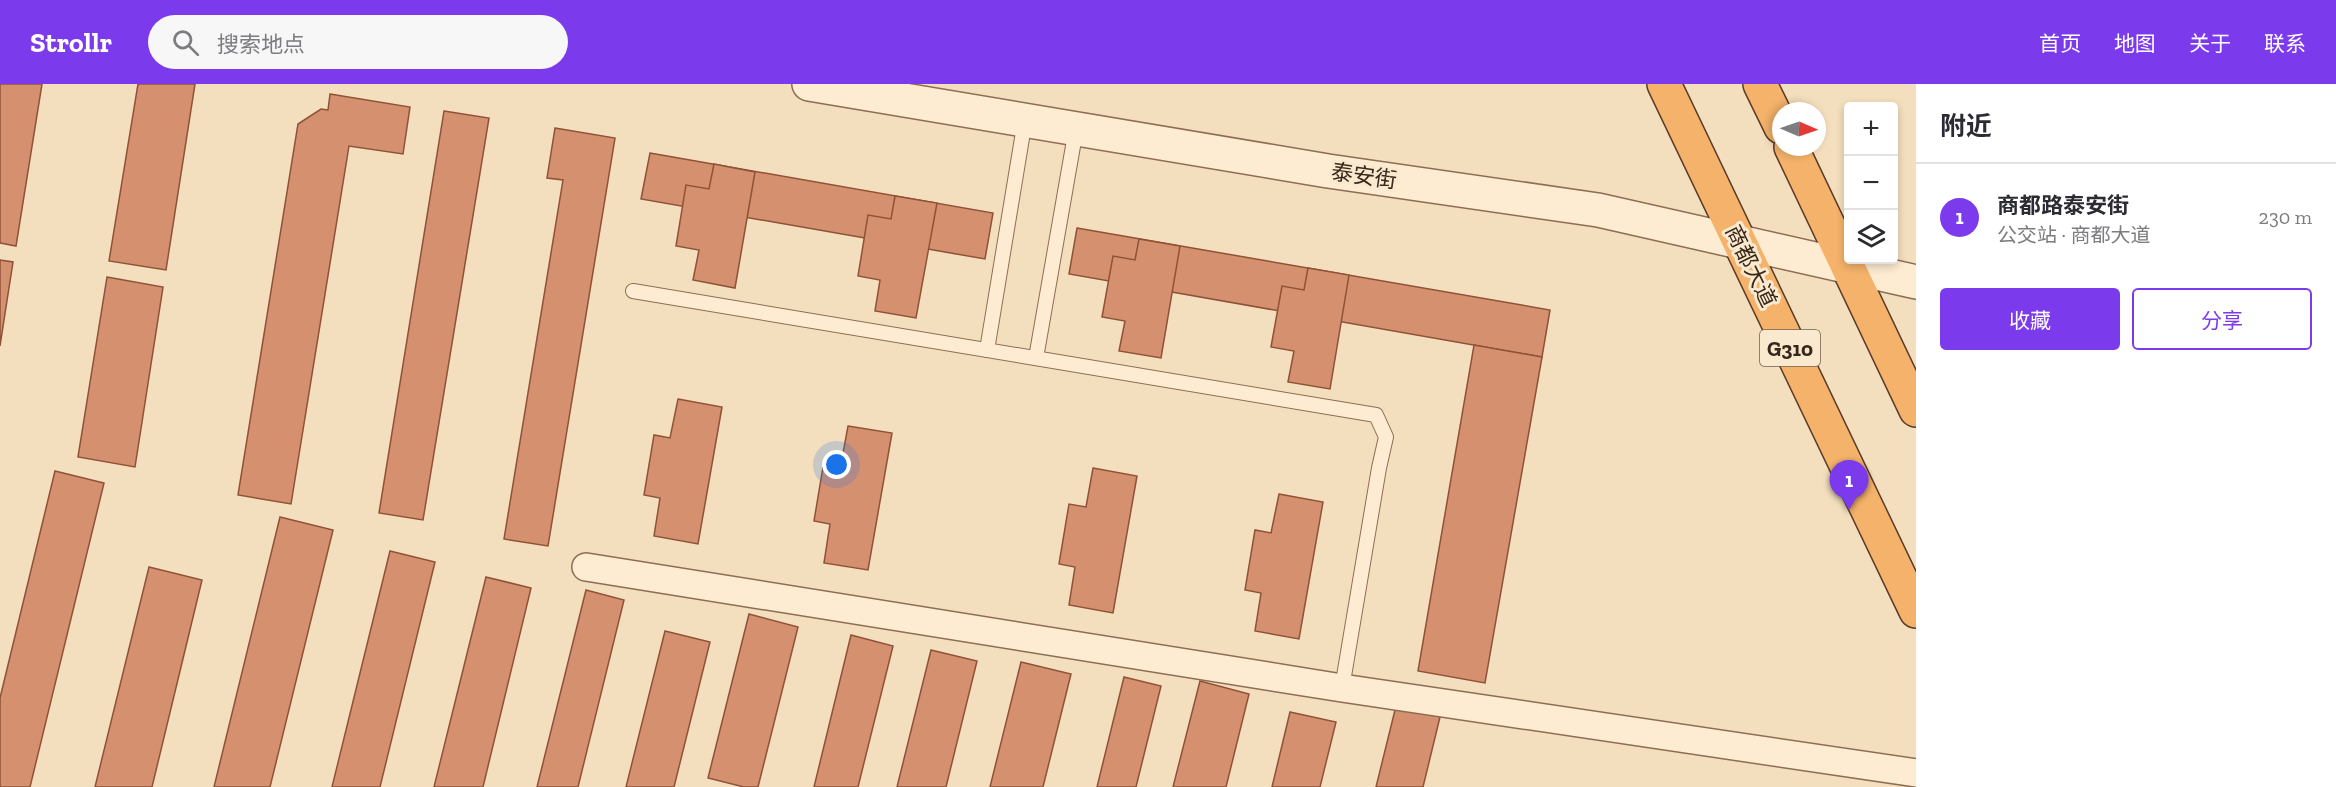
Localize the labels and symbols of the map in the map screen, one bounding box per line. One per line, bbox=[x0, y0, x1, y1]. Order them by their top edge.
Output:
north arrow bbox=[1772, 102, 1826, 156]
street label: 泰安街 bbox=[1329, 158, 1399, 194]
street label: 商都大道 bbox=[1720, 221, 1782, 311]
road number: G310 bbox=[1760, 330, 1820, 366]
your location bbox=[822, 450, 851, 479]
pin: 1 bbox=[1830, 460, 1868, 510]

